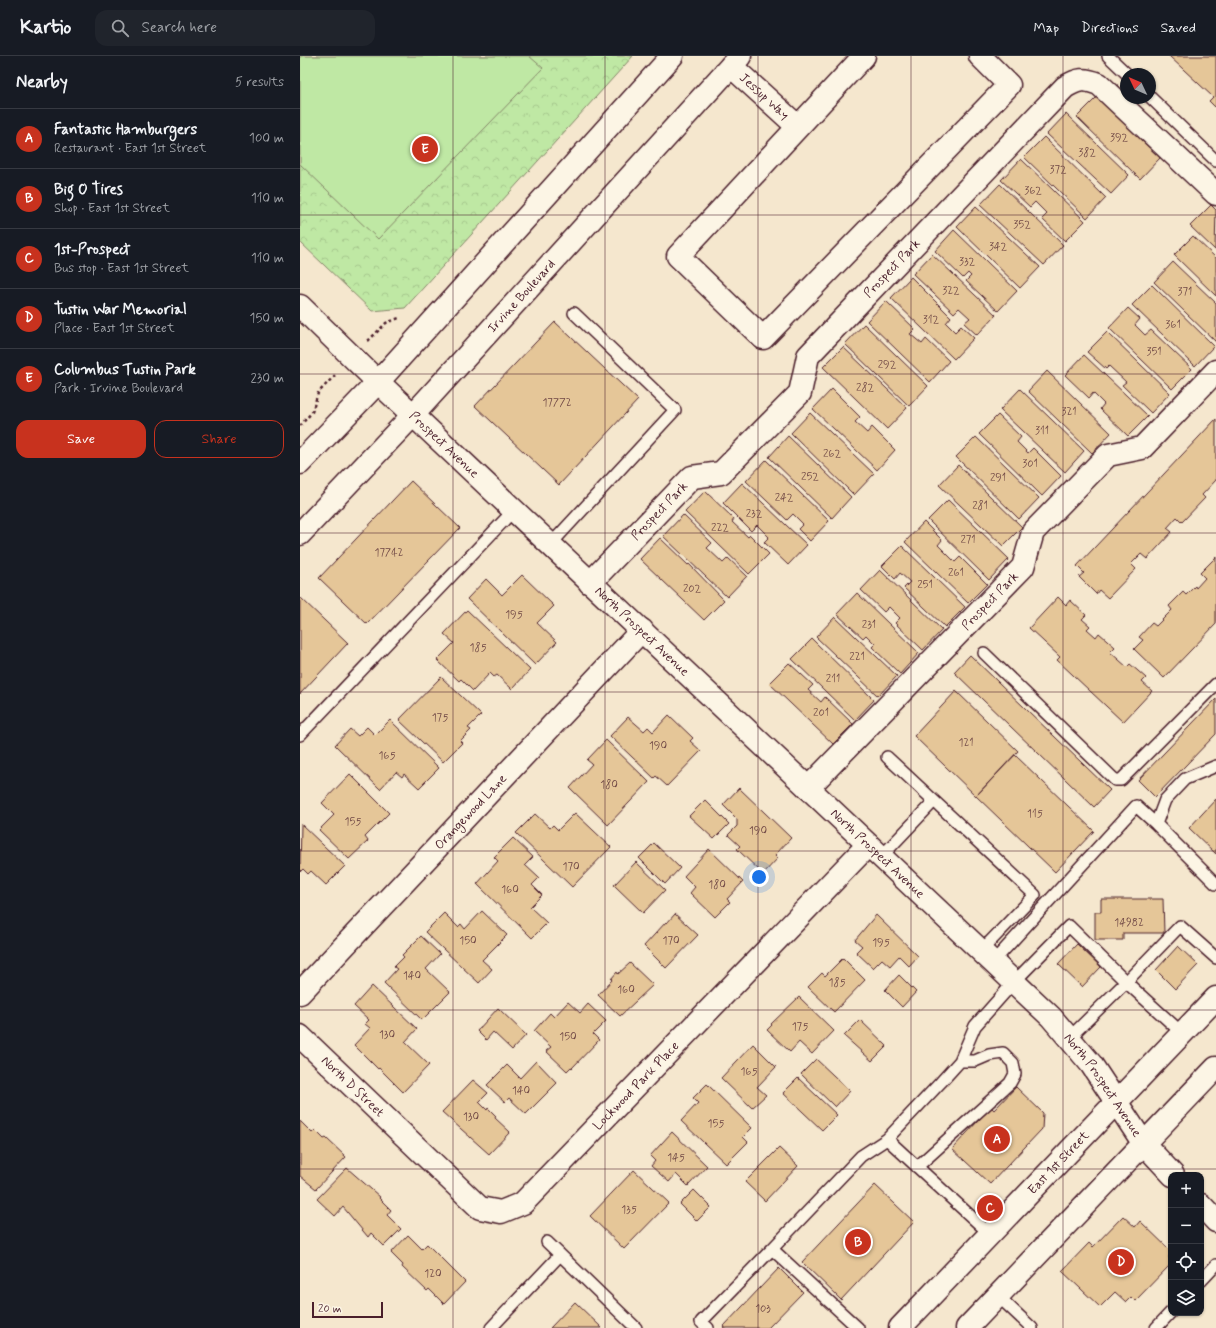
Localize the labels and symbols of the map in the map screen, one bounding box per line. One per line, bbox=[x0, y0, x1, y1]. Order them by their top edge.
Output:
north arrow bbox=[1120, 68, 1156, 104]
street label: Jessup Way bbox=[736, 69, 793, 123]
house number: 392 bbox=[1110, 131, 1128, 145]
pin: E bbox=[412, 134, 438, 164]
house number: 382 bbox=[1078, 146, 1096, 160]
house number: 372 bbox=[1049, 163, 1067, 177]
house number: 362 bbox=[1024, 184, 1042, 198]
house number: 352 bbox=[1013, 218, 1031, 232]
street label: Prospect Park bbox=[860, 235, 924, 301]
house number: 342 bbox=[989, 240, 1008, 254]
house number: 332 bbox=[959, 255, 976, 269]
street label: Irvine Boulevard bbox=[484, 256, 559, 336]
house number: 322 bbox=[942, 284, 960, 298]
house number: 371 bbox=[1178, 285, 1192, 299]
house number: 312 bbox=[923, 313, 940, 327]
house number: 361 bbox=[1165, 318, 1181, 332]
house number: 351 bbox=[1146, 345, 1162, 359]
house number: 292 bbox=[878, 358, 897, 372]
house number: 282 bbox=[856, 381, 874, 395]
house number: 17772 bbox=[542, 396, 572, 410]
house number: 321 bbox=[1061, 405, 1077, 419]
street label: Prospect Avenue bbox=[406, 407, 483, 482]
house number: 311 bbox=[1035, 424, 1049, 438]
house number: 262 bbox=[823, 447, 841, 461]
house number: 301 bbox=[1022, 457, 1038, 471]
house number: 252 bbox=[801, 470, 819, 484]
house number: 291 bbox=[990, 471, 1006, 485]
street label: Prospect Park bbox=[627, 478, 692, 544]
house number: 242 bbox=[775, 491, 794, 505]
house number: 281 bbox=[972, 499, 988, 513]
house number: 232 bbox=[746, 507, 763, 521]
house number: 222 bbox=[711, 521, 729, 535]
house number: 271 bbox=[960, 533, 976, 547]
house number: 17742 bbox=[375, 546, 404, 560]
house number: 261 bbox=[948, 566, 964, 580]
street label: Prospect Park bbox=[958, 568, 1023, 634]
house number: 251 bbox=[917, 578, 933, 592]
house number: 202 bbox=[683, 582, 702, 596]
street label: North Prospect Avenue bbox=[591, 583, 693, 680]
house number: 195 bbox=[505, 608, 523, 622]
house number: 231 bbox=[862, 618, 876, 632]
house number: 185 bbox=[469, 641, 487, 655]
house number: 221 bbox=[849, 650, 865, 664]
house number: 211 bbox=[826, 672, 840, 686]
house number: 201 bbox=[813, 706, 829, 720]
house number: 175 bbox=[432, 711, 448, 725]
house number: 121 bbox=[958, 736, 974, 750]
house number: 190 bbox=[649, 739, 667, 753]
house number: 165 bbox=[378, 749, 396, 763]
street label: Orangewood Lane bbox=[431, 770, 511, 853]
house number: 180 bbox=[600, 778, 618, 792]
street label: North Prospect Avenue bbox=[827, 805, 929, 902]
house number: 115 bbox=[1027, 807, 1043, 821]
house number: 155 bbox=[345, 815, 361, 829]
house number: 190 bbox=[749, 824, 767, 838]
house number: 170 bbox=[562, 860, 580, 874]
your location bbox=[749, 867, 769, 887]
house number: 180 bbox=[708, 878, 726, 892]
house number: 160 bbox=[501, 883, 519, 897]
house number: 14982 bbox=[1114, 916, 1144, 930]
house number: 150 bbox=[459, 934, 477, 948]
house number: 170 bbox=[662, 934, 680, 948]
house number: 195 bbox=[872, 936, 890, 950]
house number: 140 bbox=[403, 969, 421, 983]
house number: 185 bbox=[828, 976, 846, 990]
house number: 160 bbox=[617, 983, 635, 997]
house number: 175 bbox=[792, 1020, 808, 1034]
house number: 130 bbox=[379, 1028, 395, 1042]
house number: 150 bbox=[559, 1030, 577, 1044]
street label: North Prospect Avenue bbox=[1060, 1030, 1146, 1140]
street label: Lockwood Park Place bbox=[589, 1038, 683, 1134]
street label: North D Street bbox=[318, 1052, 388, 1121]
house number: 165 bbox=[740, 1065, 758, 1079]
house number: 140 bbox=[512, 1084, 530, 1098]
house number: 130 bbox=[463, 1110, 479, 1124]
house number: 155 bbox=[708, 1117, 724, 1131]
pin: A bbox=[984, 1124, 1010, 1154]
street label: East 1st Street bbox=[1024, 1127, 1093, 1198]
house number: 145 bbox=[667, 1151, 685, 1165]
pin: C bbox=[977, 1193, 1003, 1223]
house number: 135 bbox=[621, 1203, 637, 1217]
pin: B bbox=[845, 1227, 871, 1257]
pin: D bbox=[1108, 1247, 1134, 1277]
house number: 120 bbox=[424, 1267, 442, 1281]
scale bar bbox=[312, 1300, 383, 1319]
house number: 103 bbox=[755, 1302, 771, 1316]

